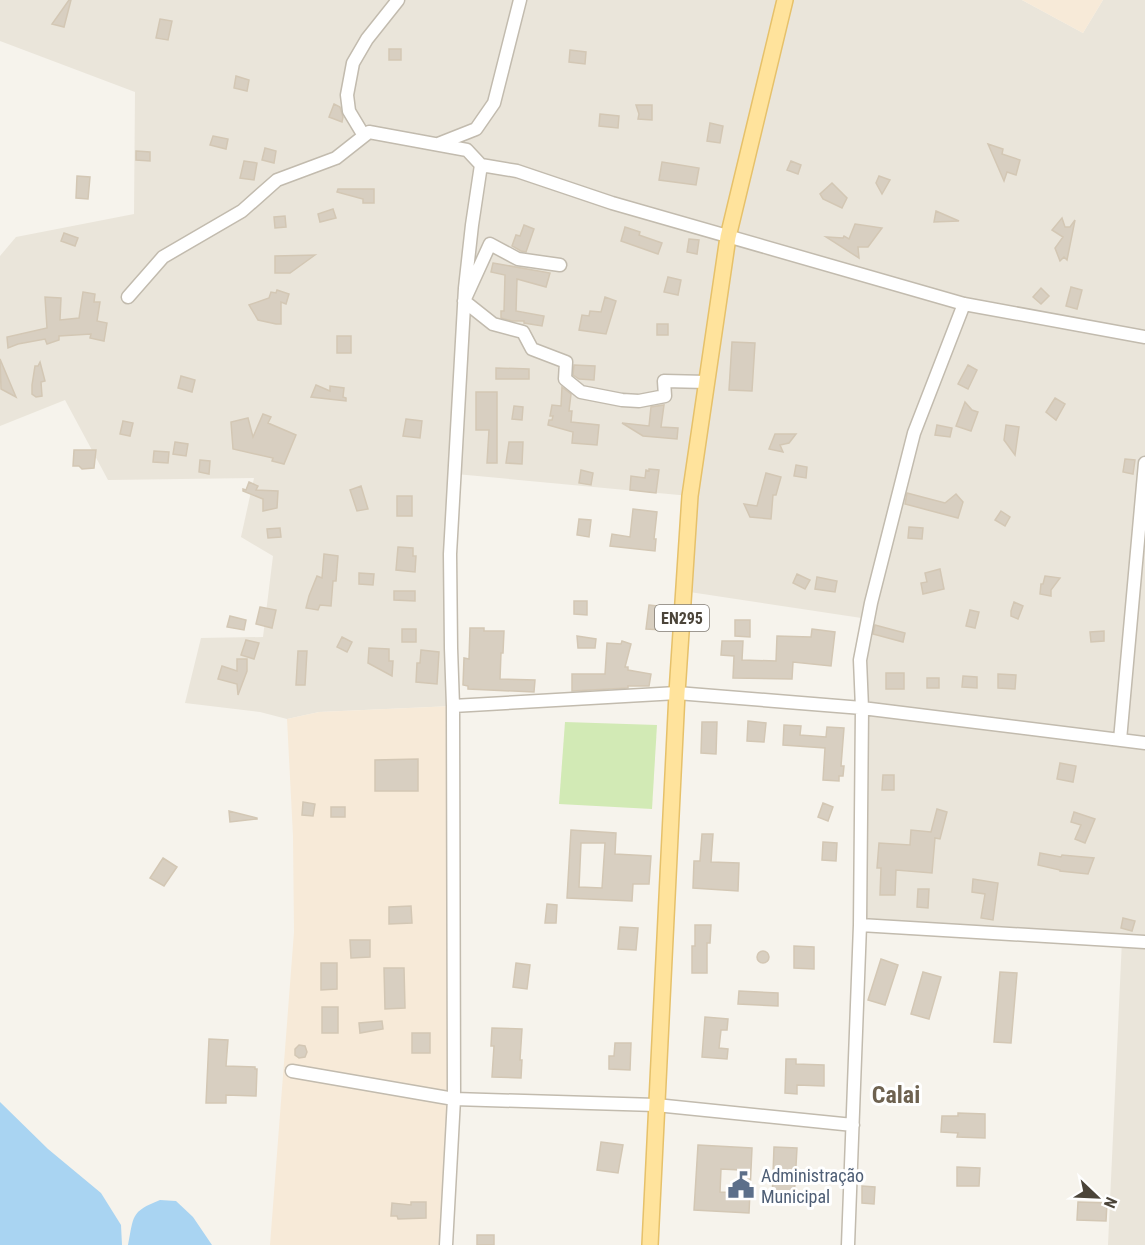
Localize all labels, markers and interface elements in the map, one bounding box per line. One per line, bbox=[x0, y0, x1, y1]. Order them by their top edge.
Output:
road number: EN295 bbox=[655, 605, 709, 631]
district label: Calai bbox=[872, 1081, 920, 1109]
place label: Administração Municipal bbox=[761, 1165, 864, 1207]
north arrow bbox=[1067, 1167, 1127, 1227]
public building icon: Administração Municipal bbox=[726, 1170, 756, 1200]
text: N bbox=[1100, 1194, 1121, 1211]

